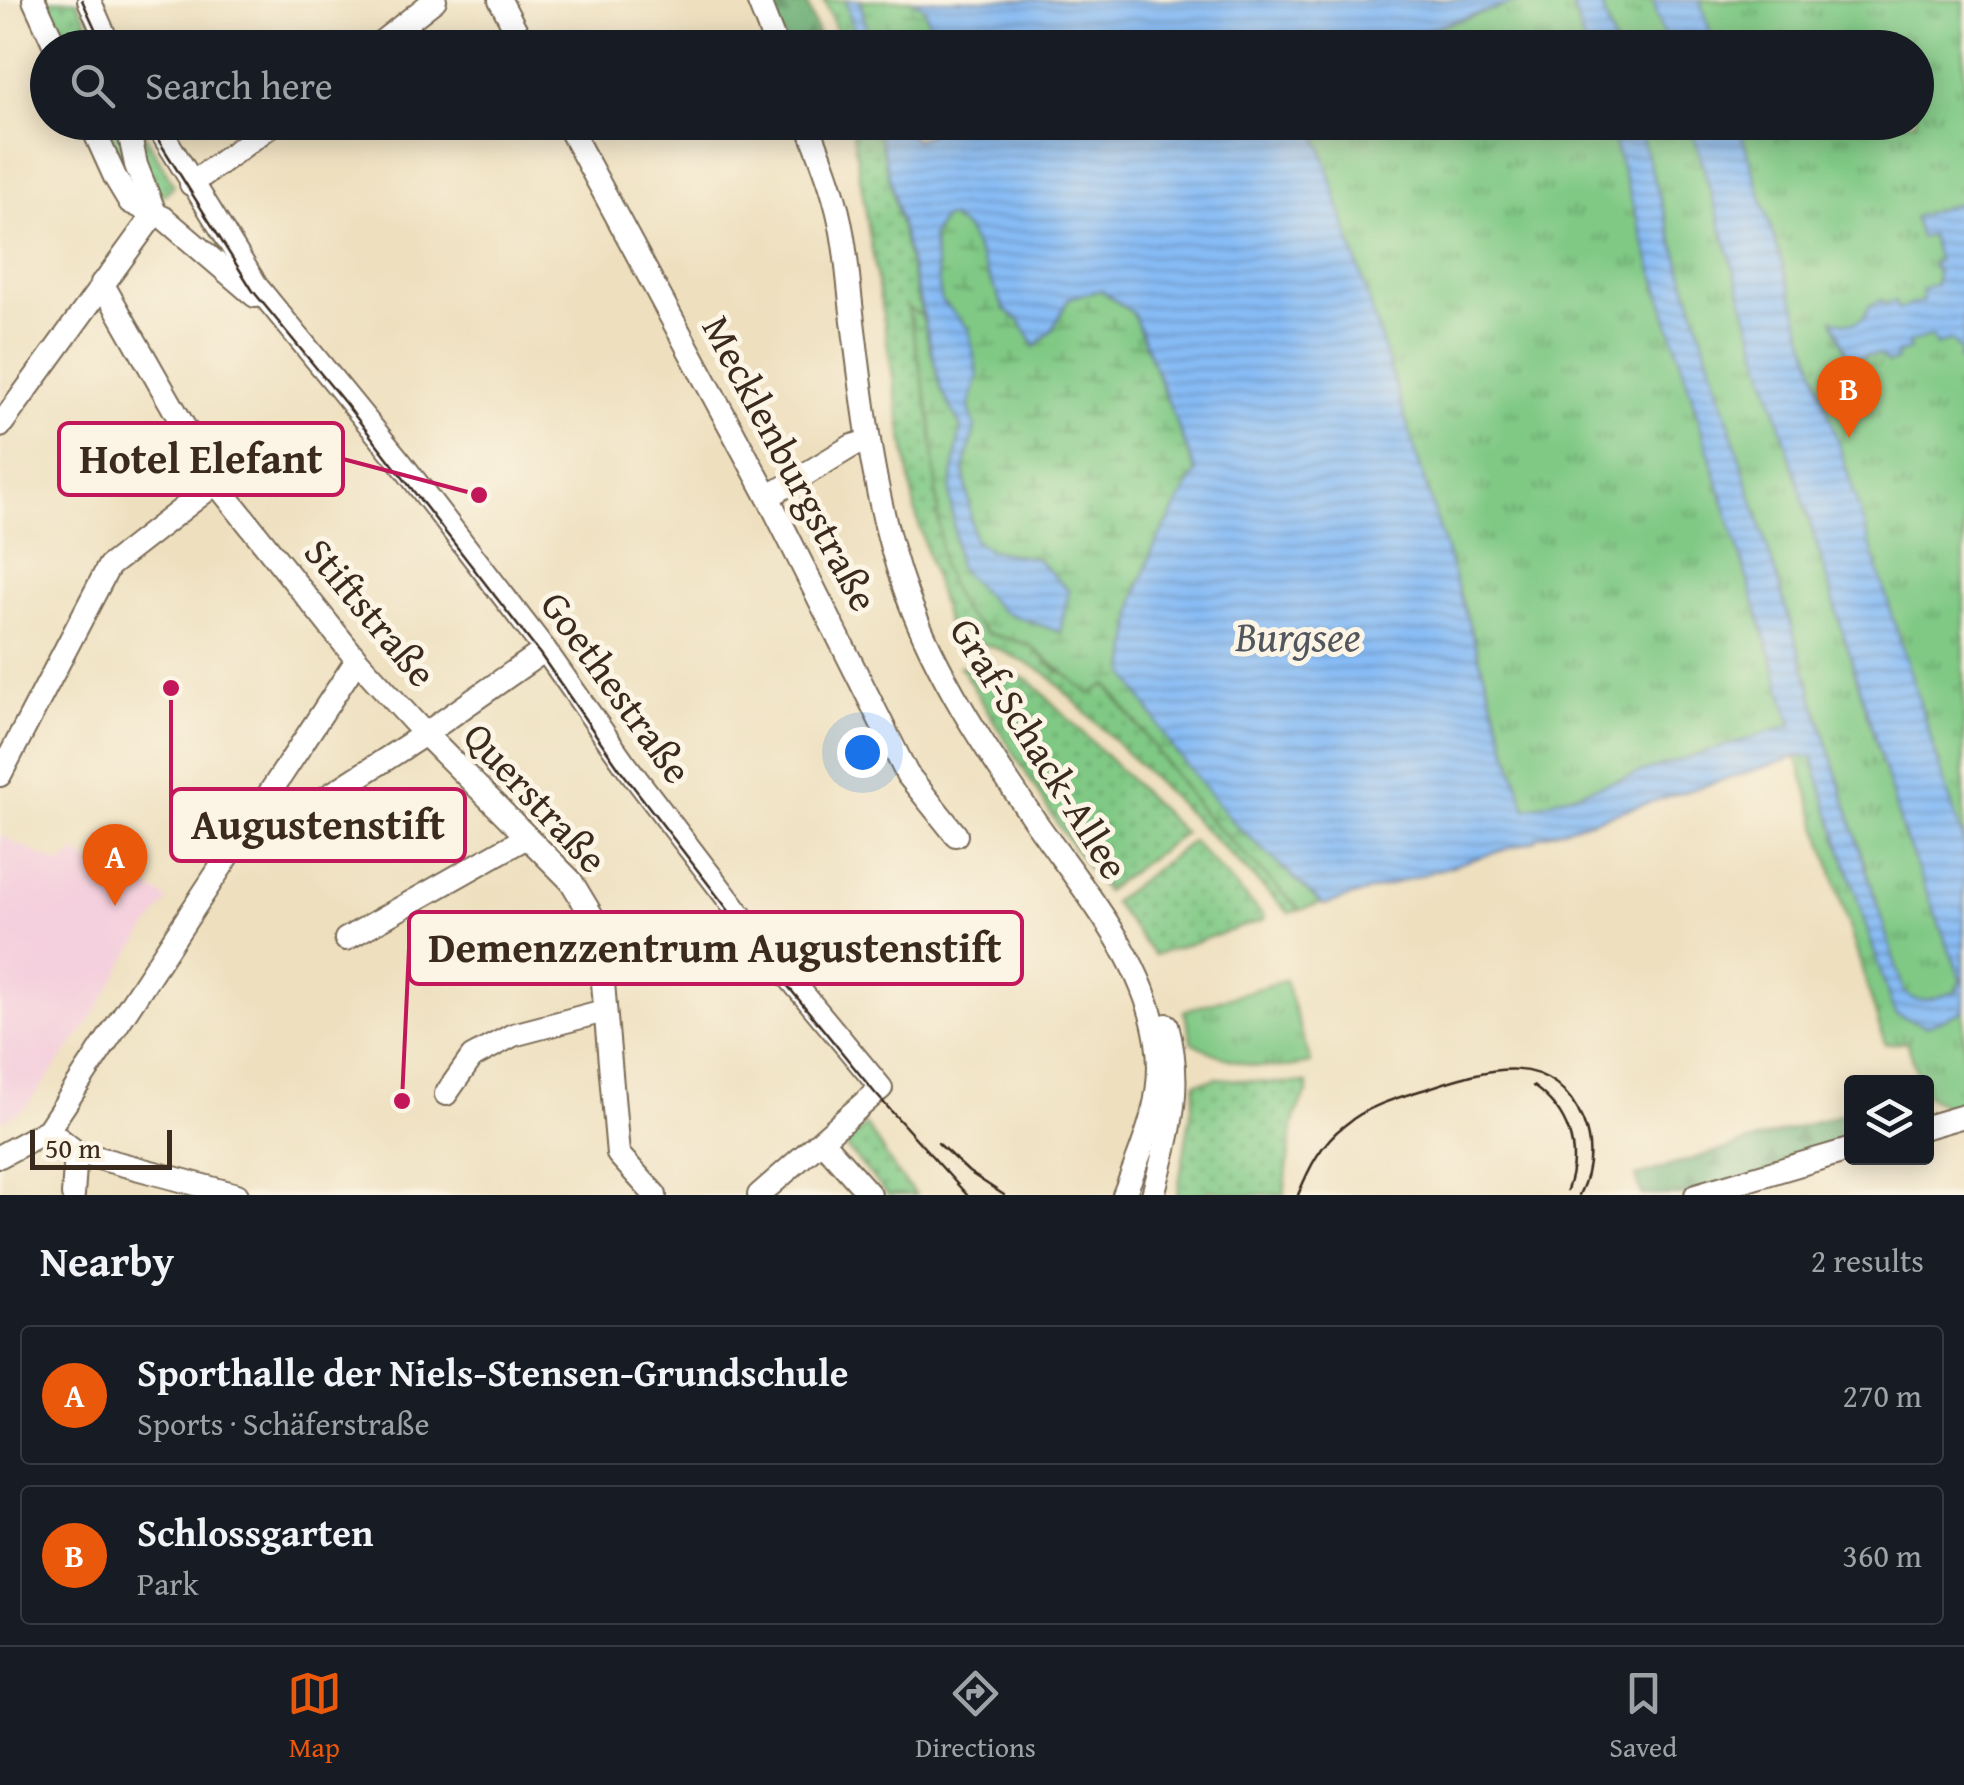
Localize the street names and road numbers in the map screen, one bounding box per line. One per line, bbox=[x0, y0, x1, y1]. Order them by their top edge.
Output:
street label: Mecklenburgstraße bbox=[688, 305, 894, 621]
street label: Stiftstraße bbox=[291, 524, 451, 700]
street label: Goethestraße bbox=[527, 579, 707, 795]
street label: Graf-Schack-Allee bbox=[936, 606, 1144, 890]
street label: Querstraße bbox=[450, 708, 622, 886]

